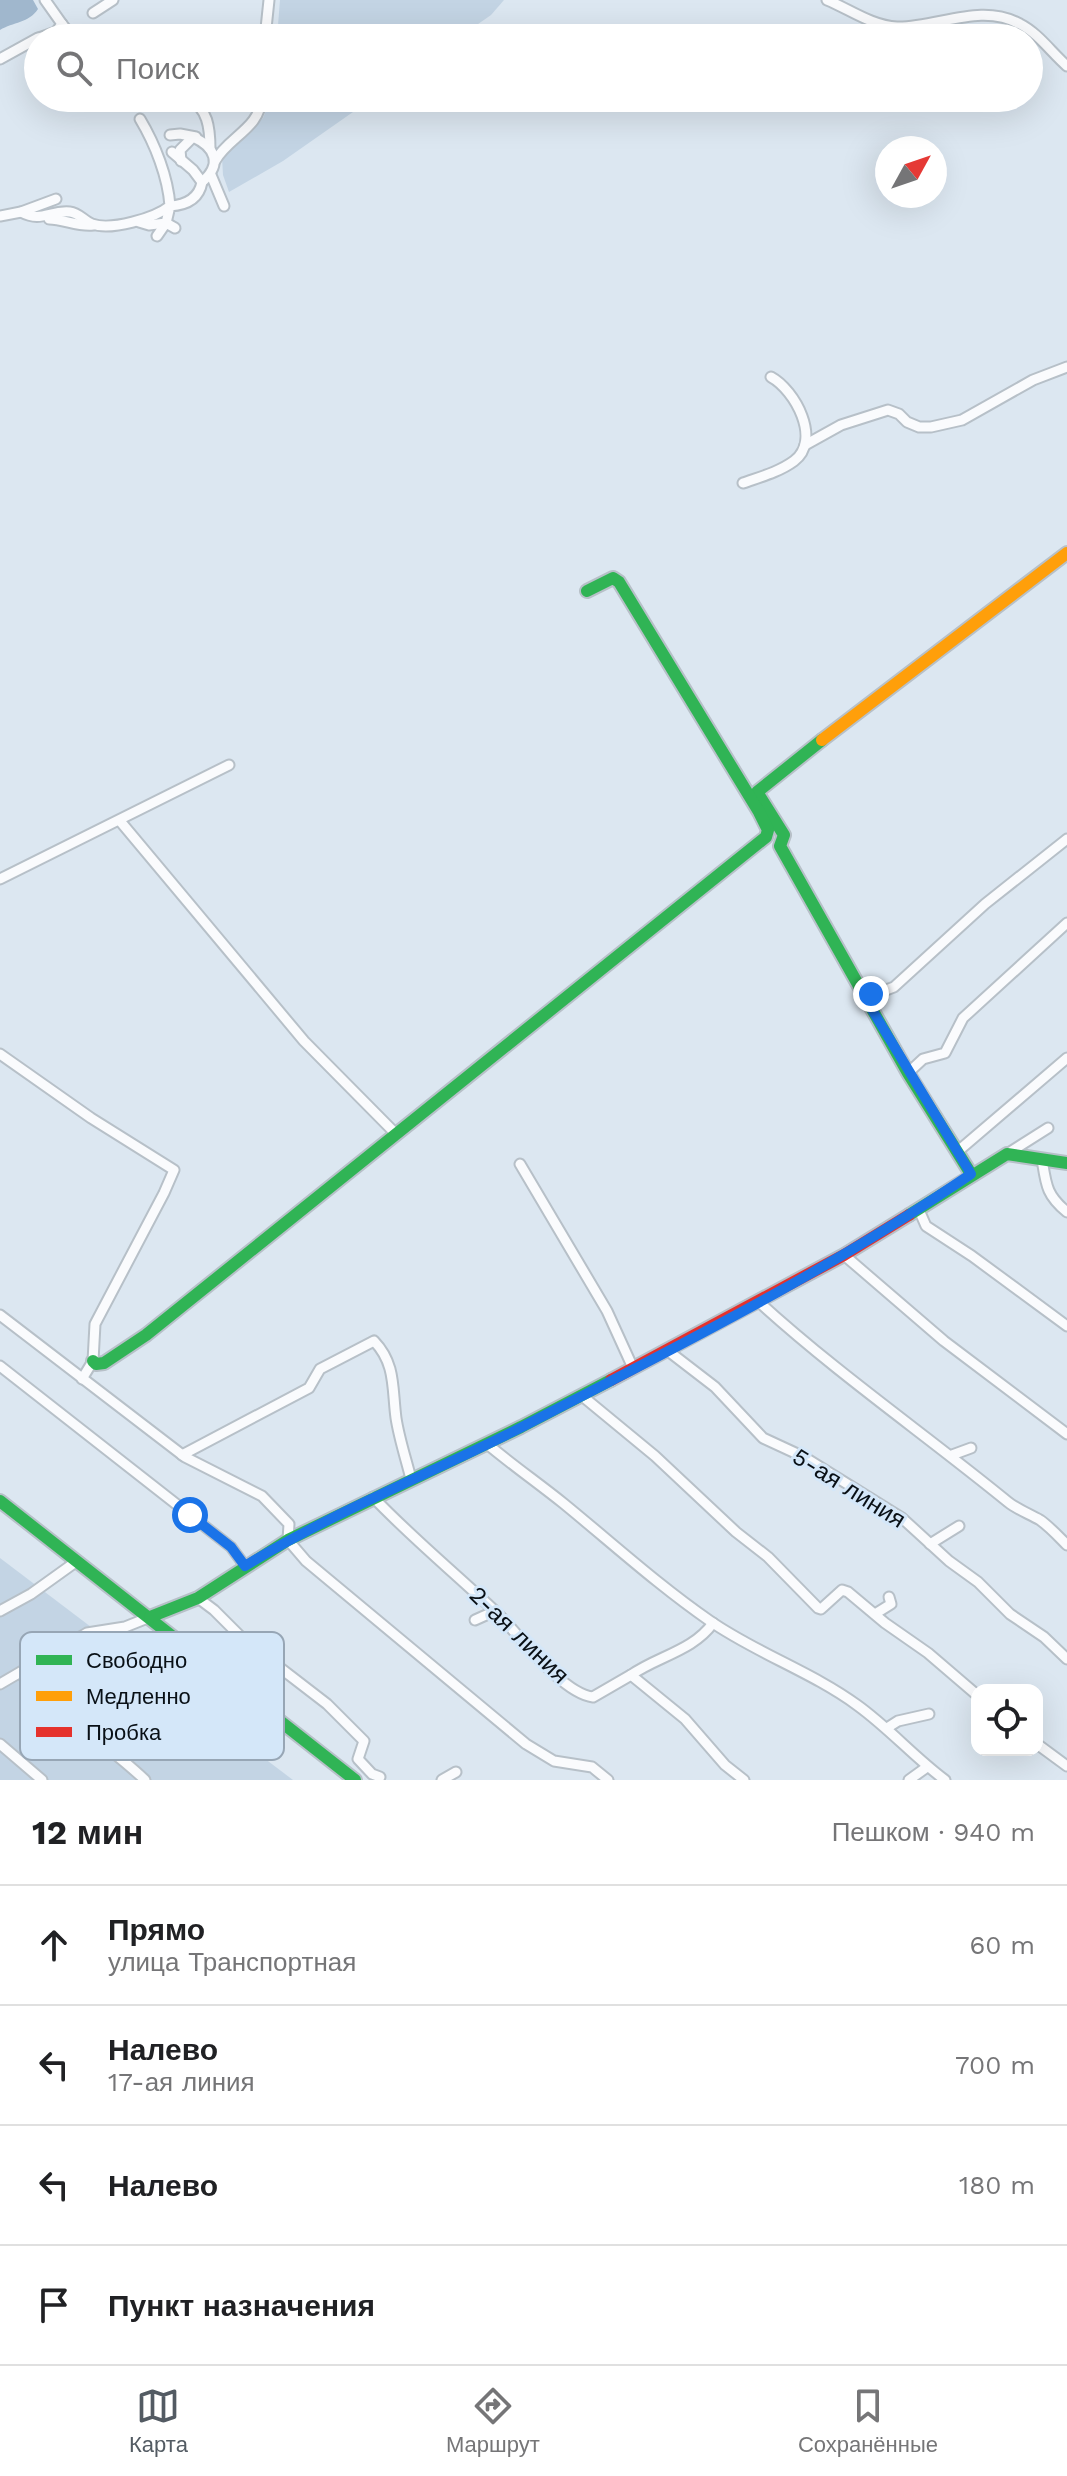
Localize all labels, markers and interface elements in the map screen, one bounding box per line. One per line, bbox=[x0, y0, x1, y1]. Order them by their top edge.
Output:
search box bbox=[24, 24, 1043, 112]
icon: search bbox=[52, 46, 96, 90]
text: Поиск bbox=[116, 51, 199, 86]
north arrow bbox=[875, 136, 947, 208]
route end bbox=[853, 976, 889, 1012]
street label: 5-ая линия bbox=[787, 1442, 911, 1534]
route start bbox=[172, 1497, 208, 1533]
street label: 2-ая линия bbox=[463, 1581, 575, 1689]
legend bbox=[20, 1632, 284, 1760]
text: Свободно bbox=[86, 1648, 187, 1673]
text: Медленно bbox=[86, 1684, 191, 1709]
map controls bbox=[971, 1684, 1043, 1756]
button: locate bbox=[971, 1684, 1043, 1756]
text: Пробка bbox=[86, 1720, 162, 1745]
text: 12 мин bbox=[32, 1812, 143, 1852]
text: Пешком · 940 m bbox=[832, 1817, 1035, 1847]
text: Прямо bbox=[108, 1912, 205, 1947]
icon: ahead bbox=[32, 1923, 76, 1967]
text: 60 m bbox=[969, 1930, 1035, 1960]
text: улица Транспортная bbox=[108, 1947, 356, 1977]
text: Налево bbox=[108, 2032, 218, 2067]
icon: left bbox=[32, 2043, 76, 2087]
text: 700 m bbox=[955, 2050, 1035, 2080]
text: 17-ая линия bbox=[108, 2067, 255, 2097]
icon: left bbox=[32, 2163, 76, 2207]
text: Налево bbox=[108, 2168, 218, 2203]
text: 180 m bbox=[959, 2170, 1035, 2200]
icon: arrive bbox=[32, 2283, 76, 2327]
text: Пункт назначения bbox=[108, 2288, 375, 2323]
tab: Карта bbox=[129, 2384, 188, 2458]
tab: Маршрут bbox=[446, 2384, 540, 2458]
tab: Сохранённые bbox=[798, 2384, 938, 2458]

